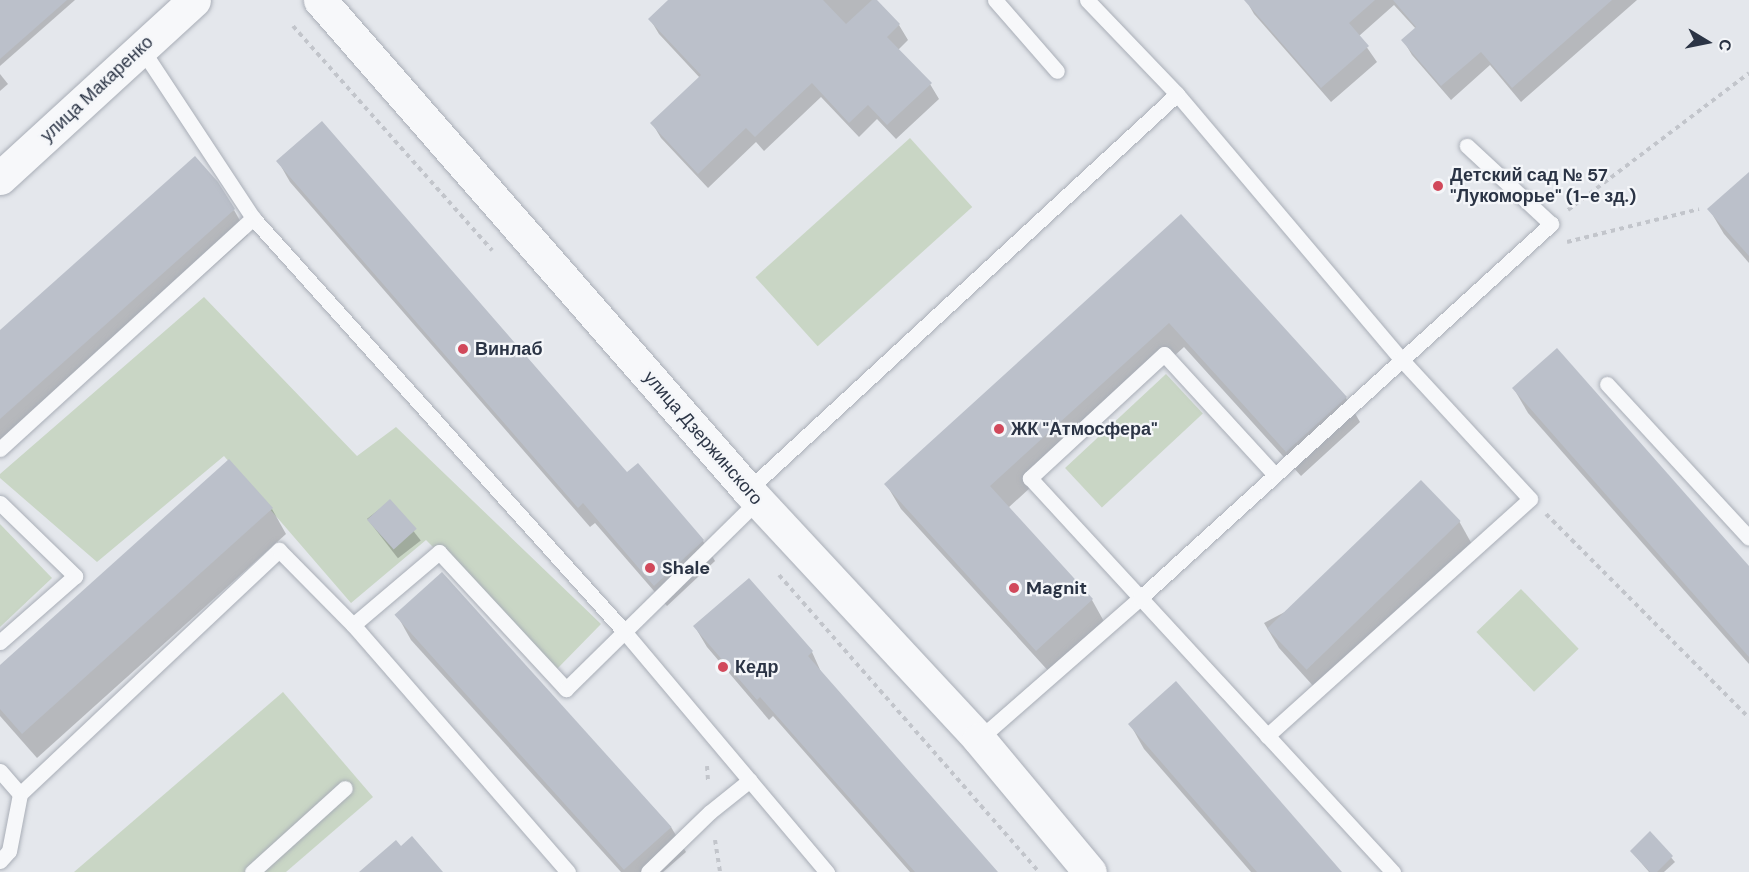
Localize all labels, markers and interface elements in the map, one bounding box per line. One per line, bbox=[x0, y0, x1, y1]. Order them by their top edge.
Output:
north arrow bbox=[1677, 12, 1737, 72]
street label: улица Макаренко bbox=[36, 31, 158, 147]
text: С bbox=[1714, 38, 1737, 53]
place label: Детский сад № 57 "Лукоморье" (1-е зд.) bbox=[1450, 165, 1636, 207]
marker: Детский сад № 57 "Лукоморье" (1-е зд.) bbox=[1431, 179, 1445, 193]
place label: Винлаб bbox=[475, 338, 542, 360]
marker: Винлаб bbox=[456, 342, 470, 356]
street label: улица Дзержинского bbox=[639, 367, 767, 509]
place label: ЖК "Атмосфера" bbox=[1011, 418, 1158, 440]
marker: ЖК "Атмосфера" bbox=[992, 422, 1006, 436]
place label: Shale bbox=[662, 557, 710, 579]
marker: Shale bbox=[643, 561, 657, 575]
place label: Magnit bbox=[1026, 577, 1087, 599]
marker: Magnit bbox=[1007, 581, 1021, 595]
place label: Кедр bbox=[735, 656, 778, 678]
marker: Кедр bbox=[716, 660, 730, 674]

